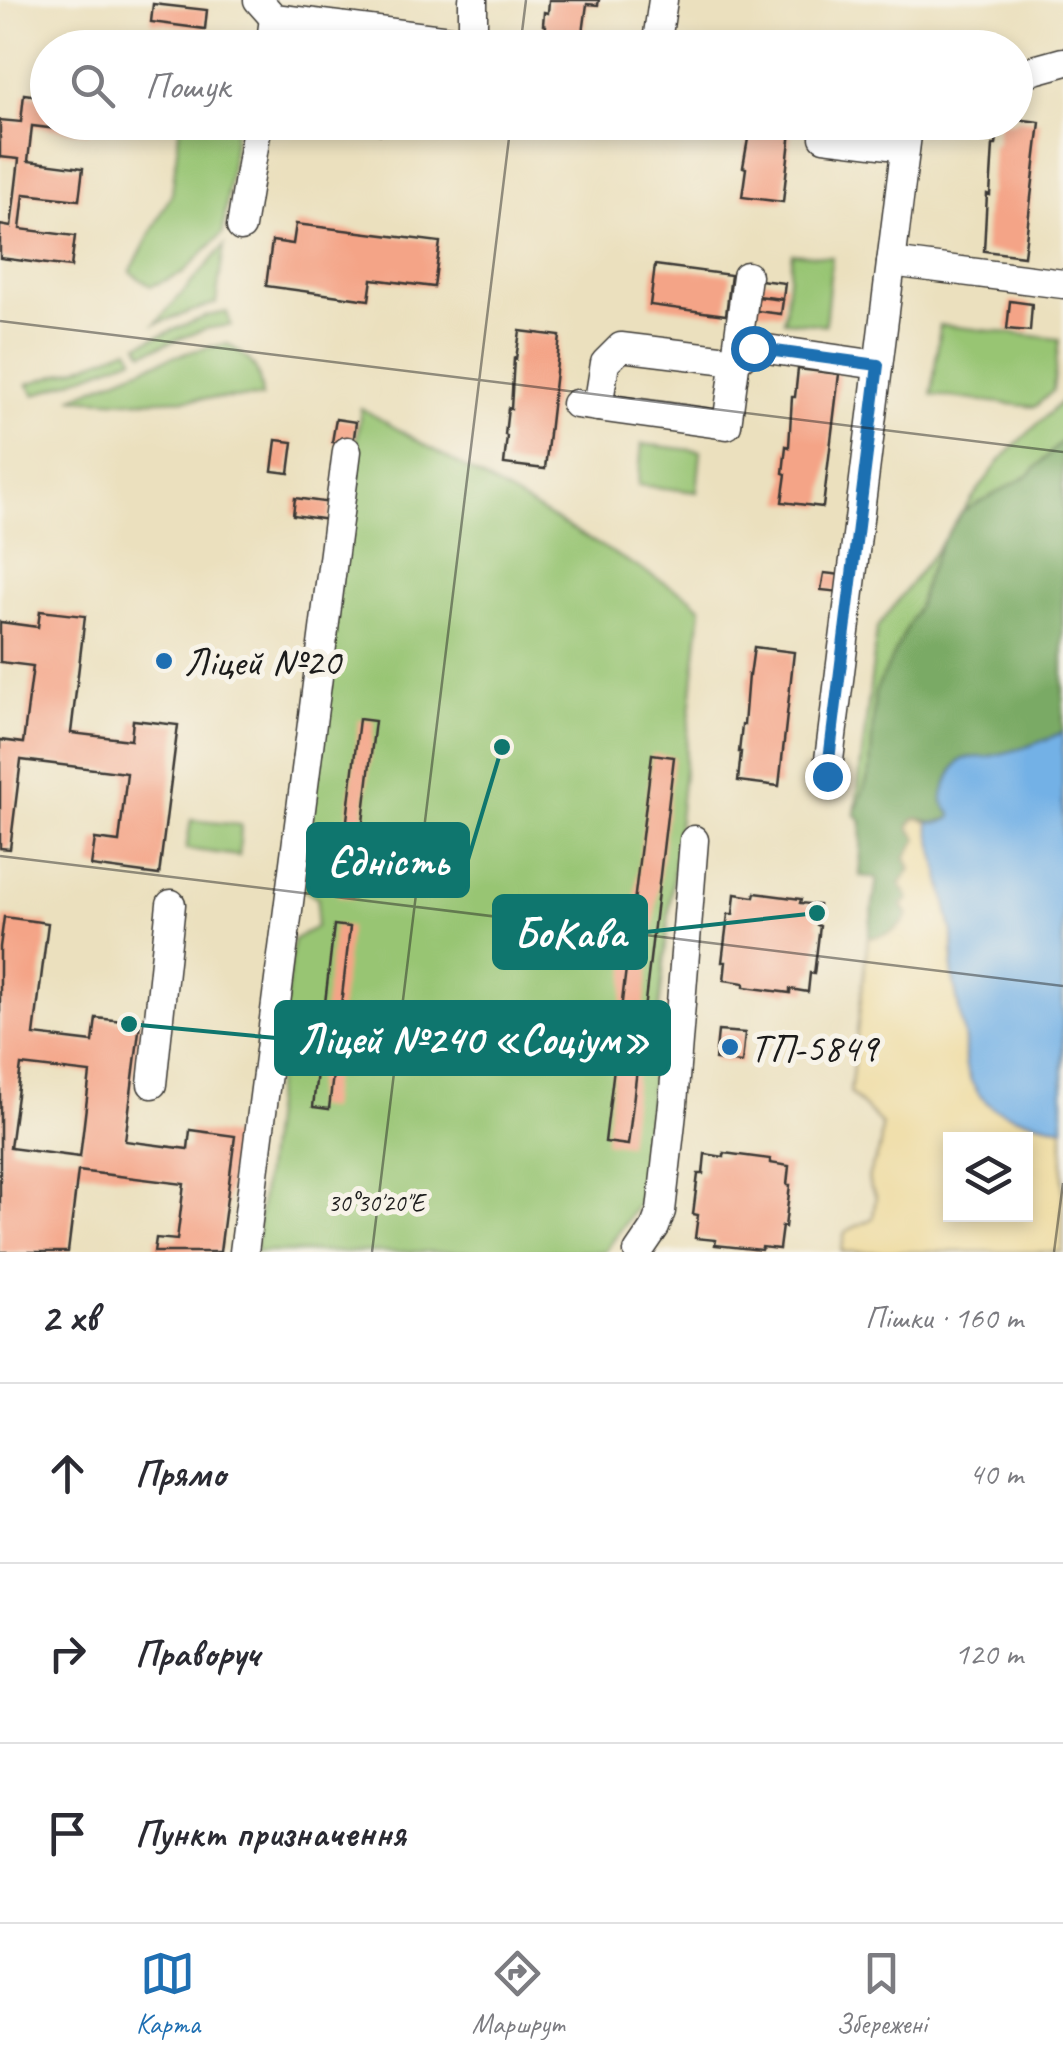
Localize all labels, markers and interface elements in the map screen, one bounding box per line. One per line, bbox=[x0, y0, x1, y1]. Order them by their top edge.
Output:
search box bbox=[30, 30, 1033, 140]
icon: search bbox=[65, 58, 120, 113]
text: Пошук bbox=[145, 62, 230, 109]
route start bbox=[731, 326, 777, 372]
place label: Ліцей №20 bbox=[184, 637, 344, 687]
marker: Ліцей №20 bbox=[153, 650, 175, 672]
route end bbox=[805, 754, 851, 800]
callout: Єдність bbox=[308, 824, 468, 896]
text: Єдність bbox=[328, 835, 451, 888]
callout: БоКава bbox=[494, 896, 646, 968]
text: БоКава bbox=[514, 907, 630, 960]
callout: Ліцей №240 «Соціум» bbox=[276, 1002, 669, 1074]
text: Ліцей №240 «Соціум» bbox=[296, 1013, 650, 1066]
place label: ТП-5849 bbox=[750, 1023, 880, 1073]
marker: ТП-5849 bbox=[719, 1036, 741, 1058]
map controls bbox=[943, 1132, 1033, 1222]
button: layers bbox=[943, 1132, 1033, 1222]
text: 30°30'20"E bbox=[328, 1187, 427, 1219]
text: 2 хв bbox=[40, 1291, 97, 1344]
text: Пішки · 160 m bbox=[865, 1297, 1023, 1338]
icon: ahead bbox=[40, 1446, 95, 1501]
text: Прямо bbox=[135, 1450, 225, 1497]
text: 40 m bbox=[969, 1453, 1023, 1494]
icon: right bbox=[40, 1626, 95, 1681]
text: Праворуч bbox=[135, 1630, 259, 1677]
text: 120 m bbox=[954, 1633, 1023, 1674]
icon: arrive bbox=[40, 1806, 95, 1861]
text: Пункт призначення bbox=[135, 1810, 406, 1857]
tab: Карта bbox=[136, 1946, 200, 2041]
tab: Маршрут bbox=[472, 1946, 564, 2041]
tab: Збережені bbox=[836, 1946, 927, 2041]

